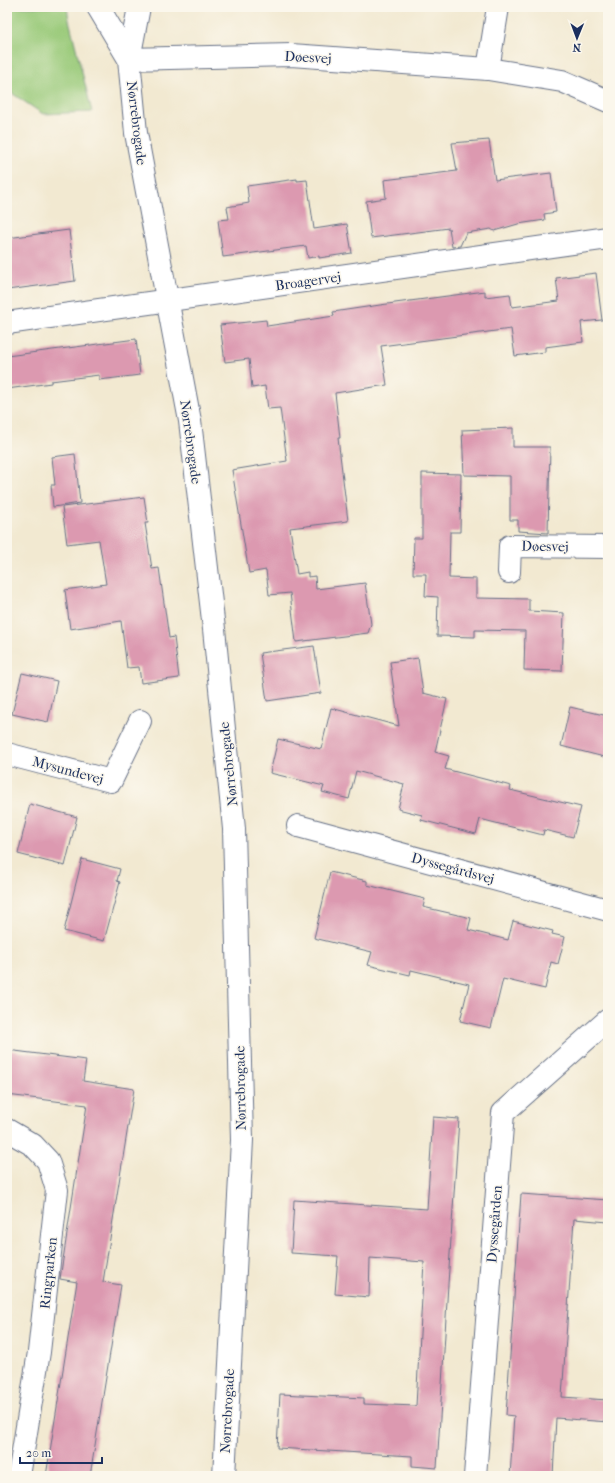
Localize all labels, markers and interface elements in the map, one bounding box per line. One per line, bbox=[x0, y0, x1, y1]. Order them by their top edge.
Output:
north arrow bbox=[557, 18, 597, 58]
text: N bbox=[572, 41, 581, 54]
street label: Døesvej bbox=[284, 48, 332, 67]
street label: Nørrebrogade bbox=[123, 80, 150, 166]
street label: Broagervej bbox=[274, 268, 342, 295]
street label: Nørrebrogade bbox=[176, 399, 205, 485]
street label: Døesvej bbox=[521, 538, 569, 555]
street label: Nørrebrogade bbox=[216, 721, 241, 807]
street label: Mysundevej bbox=[31, 753, 105, 788]
street label: Dyssegårdsvej bbox=[410, 849, 496, 888]
street label: Nørrebrogade bbox=[231, 1045, 250, 1131]
street label: Dyssegården bbox=[483, 1185, 506, 1263]
street label: Ringparken bbox=[36, 1236, 61, 1310]
street label: Nørrebrogade bbox=[217, 1368, 238, 1454]
scale bar bbox=[20, 1439, 102, 1465]
text: 20 m bbox=[26, 1446, 51, 1460]

